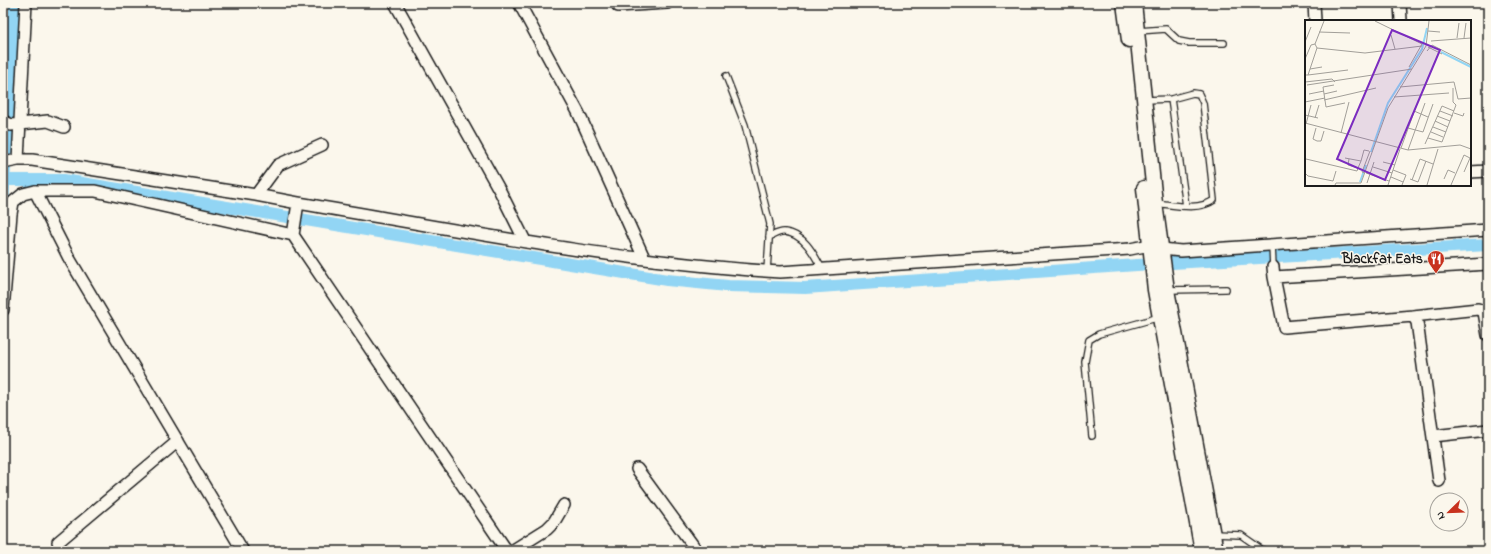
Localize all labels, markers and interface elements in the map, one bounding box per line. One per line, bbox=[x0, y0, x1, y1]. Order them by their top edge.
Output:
inset map bbox=[1305, 20, 1471, 186]
place label: Blackfat Eats bbox=[1341, 249, 1423, 270]
restaurant icon: Blackfat Eats bbox=[1426, 249, 1446, 274]
north arrow bbox=[1429, 492, 1469, 532]
text: N bbox=[1432, 509, 1450, 522]

